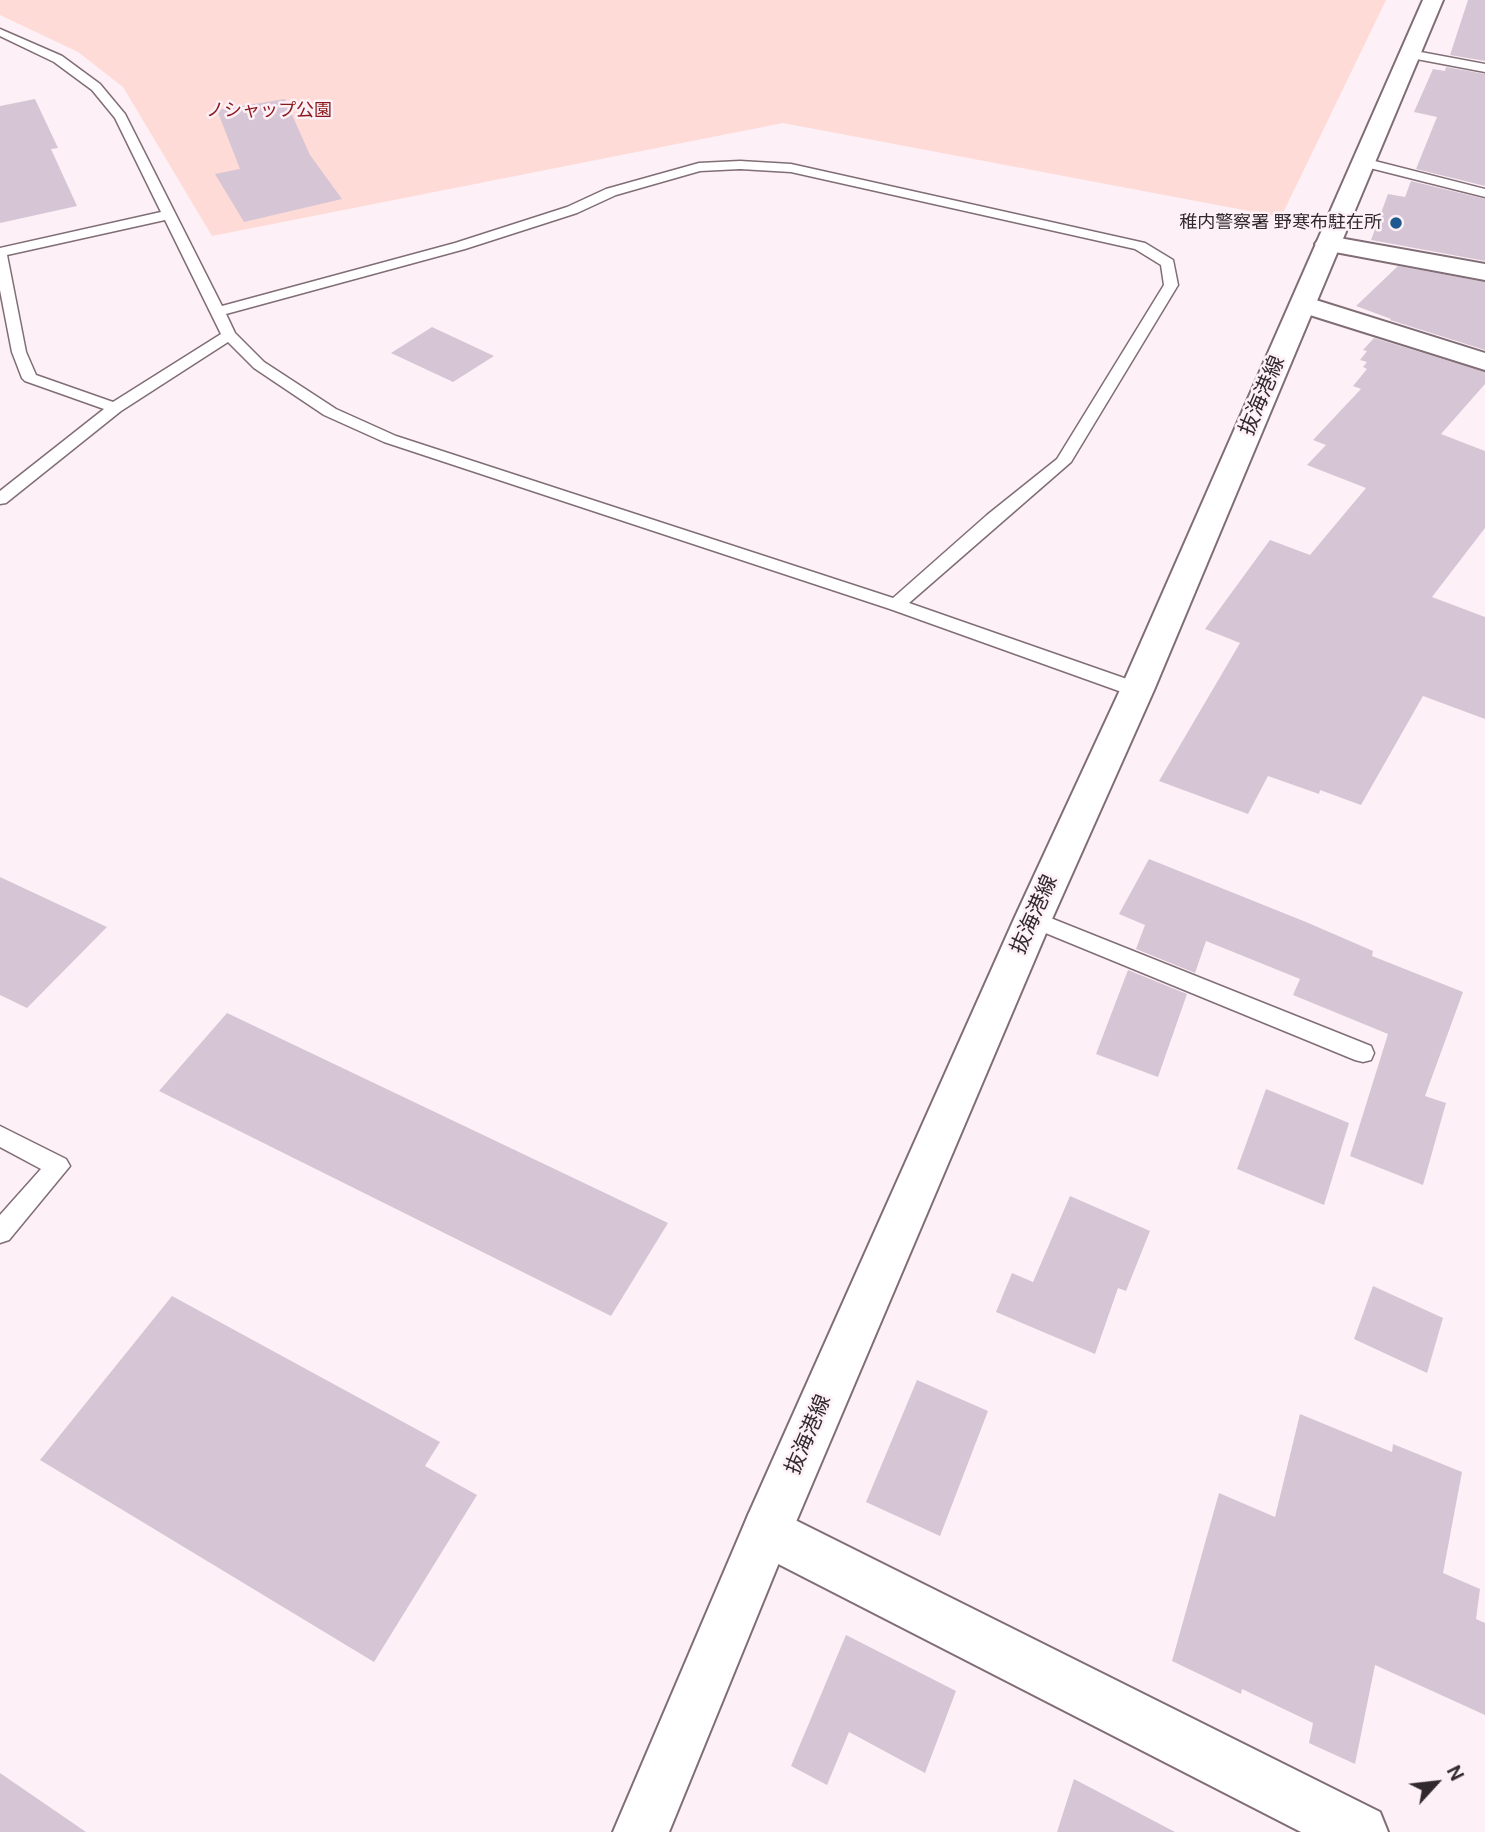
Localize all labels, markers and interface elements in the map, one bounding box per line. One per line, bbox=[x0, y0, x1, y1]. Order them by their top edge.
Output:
park label: ノシャップ公園 bbox=[206, 100, 332, 122]
place label: 稚内警察署 野寒布駐在所 bbox=[1179, 212, 1382, 234]
marker: 稚内警察署 野寒布駐在所 bbox=[1388, 215, 1404, 231]
street label: 抜海港線 bbox=[1235, 352, 1291, 440]
street label: 抜海港線 bbox=[1006, 872, 1064, 958]
street label: 抜海港線 bbox=[781, 1391, 837, 1479]
north arrow bbox=[1401, 1748, 1471, 1818]
text: N bbox=[1441, 1761, 1469, 1785]

